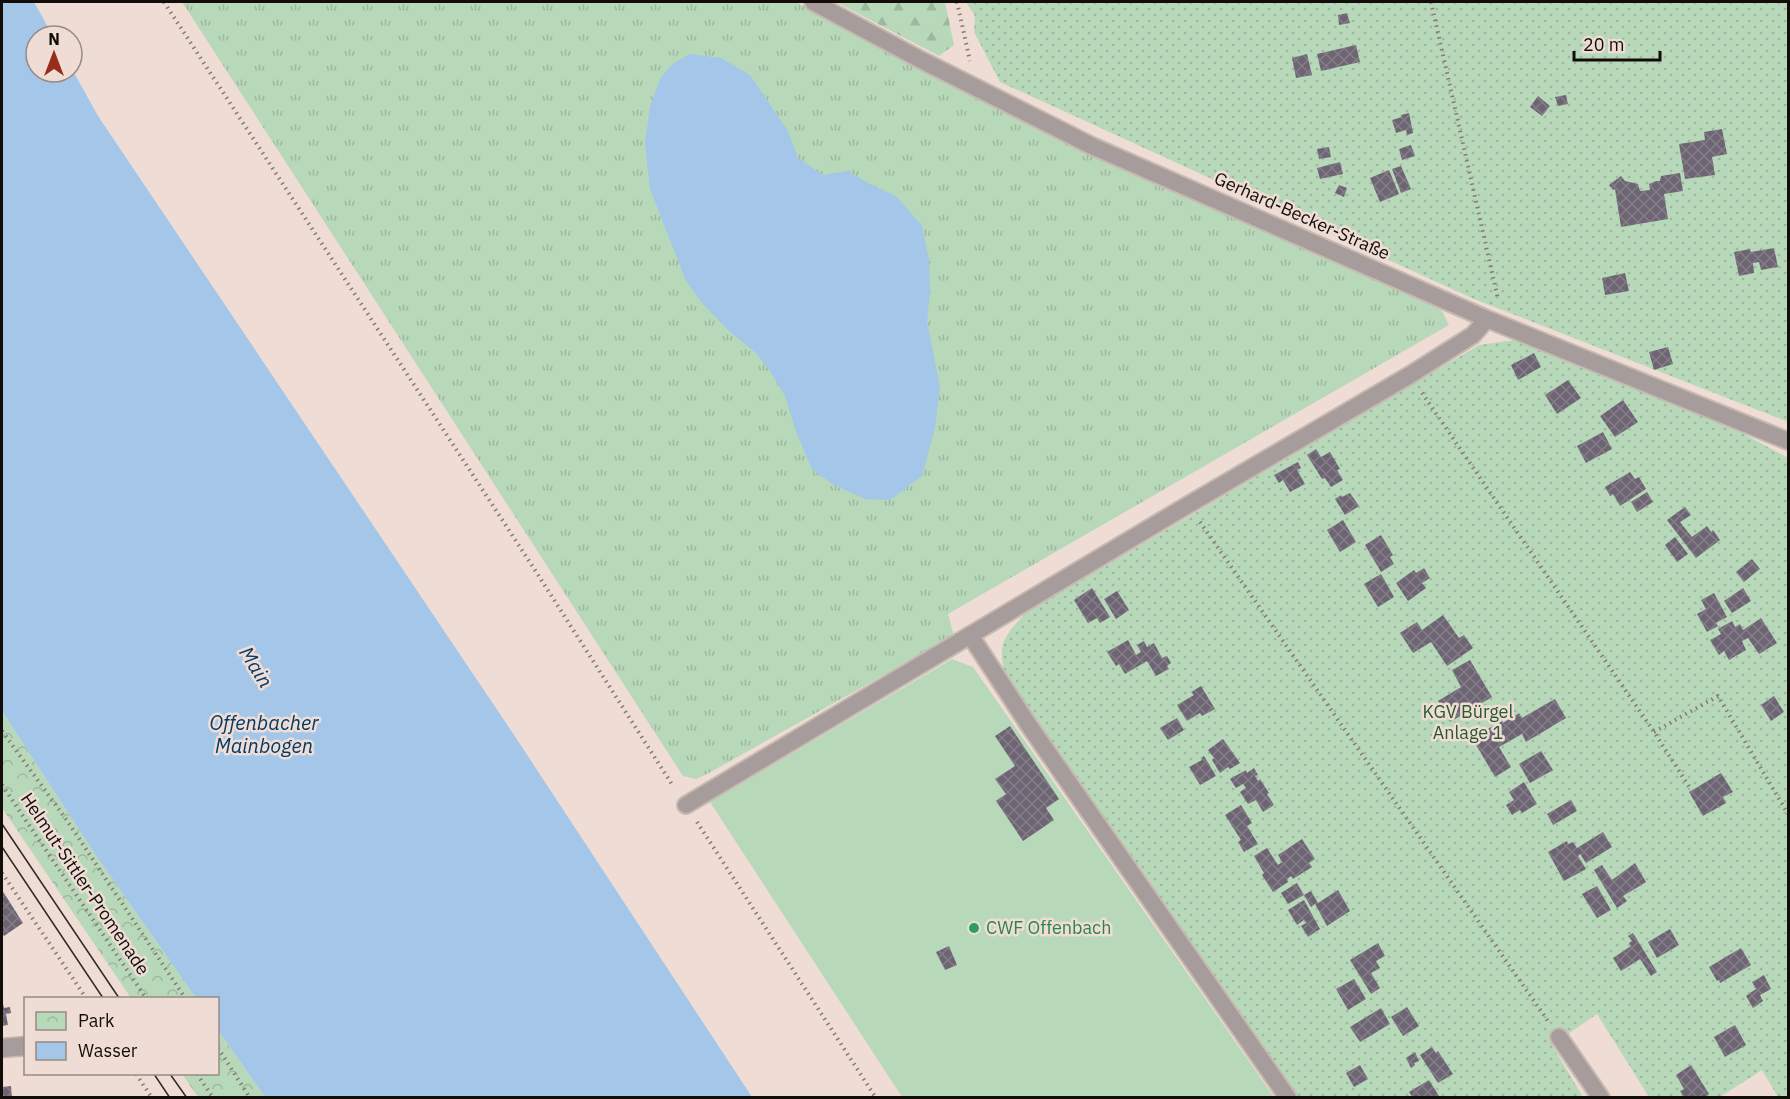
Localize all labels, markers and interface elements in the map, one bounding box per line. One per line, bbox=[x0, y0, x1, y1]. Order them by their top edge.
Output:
north arrow bbox=[24, 24, 84, 84]
scale bar bbox=[1574, 24, 1660, 62]
text: N bbox=[48, 29, 60, 49]
text: 20 m bbox=[1583, 33, 1625, 56]
street label: Gerhard-Becker-Straße bbox=[1211, 166, 1394, 265]
water label: Main bbox=[233, 641, 280, 693]
park label: KGV Bürgel Anlage 1 bbox=[1423, 700, 1513, 744]
water label: Offenbacher Mainbogen bbox=[210, 709, 319, 759]
street label: Helmut-Sittler-Promenade bbox=[16, 788, 155, 979]
place label: CWF Offenbach bbox=[986, 916, 1111, 939]
marker: CWF Offenbach bbox=[967, 921, 981, 935]
legend bbox=[24, 997, 219, 1075]
text: Park bbox=[78, 1009, 115, 1032]
text: Wasser bbox=[78, 1039, 138, 1062]

